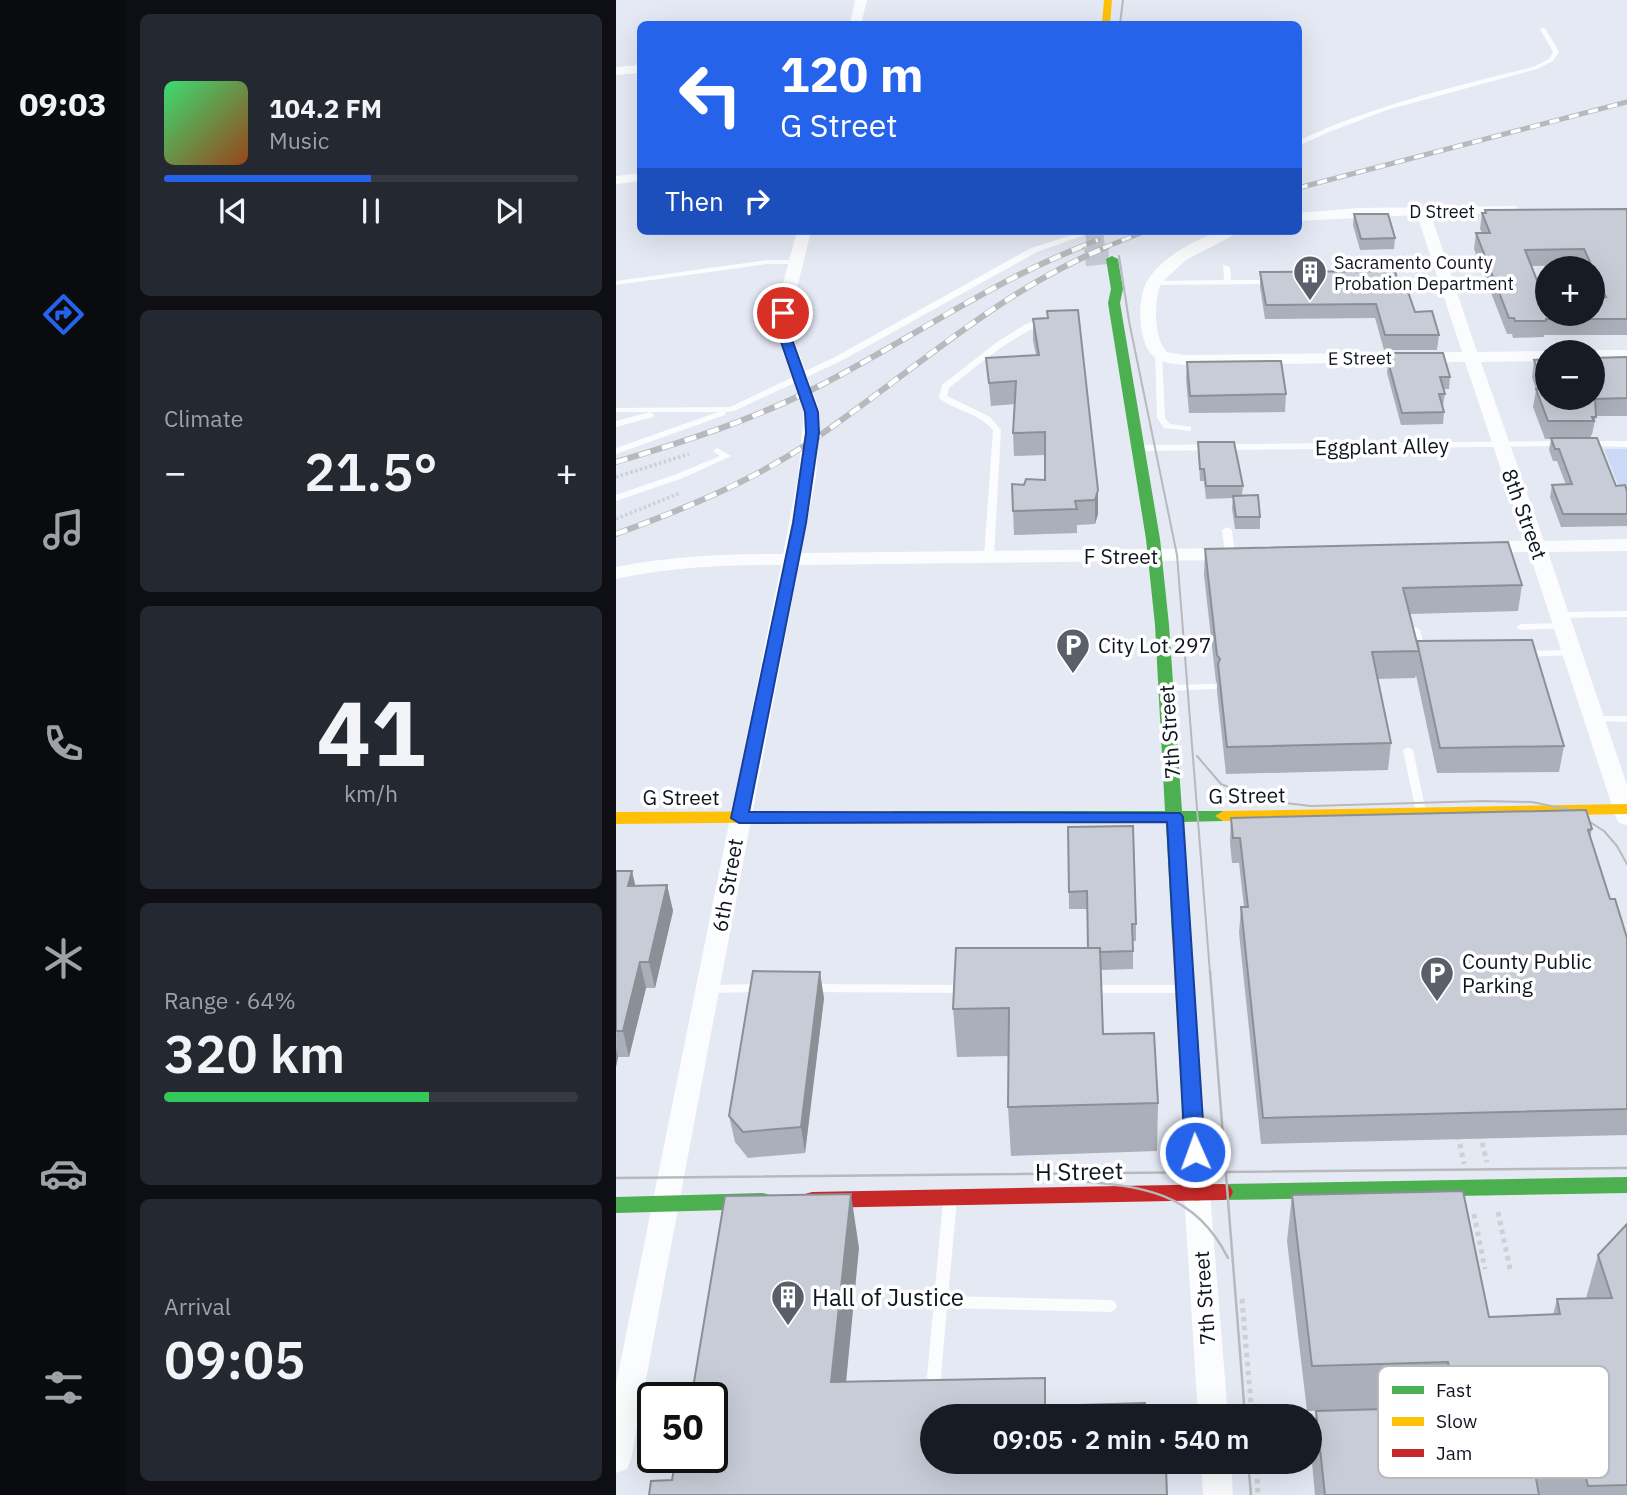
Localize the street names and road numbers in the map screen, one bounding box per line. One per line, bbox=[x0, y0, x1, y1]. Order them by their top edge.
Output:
street label: D Street bbox=[1409, 200, 1475, 223]
street label: E Street bbox=[1328, 346, 1392, 370]
street label: Eggplant Alley bbox=[1315, 431, 1450, 461]
street label: 8th Street bbox=[1496, 465, 1554, 563]
street label: F Street bbox=[1084, 542, 1158, 570]
street label: 7th Street bbox=[1152, 684, 1186, 780]
street label: G Street bbox=[1208, 780, 1286, 810]
street label: G Street bbox=[642, 783, 720, 811]
street label: 6th Street bbox=[705, 836, 749, 934]
street label: H Street bbox=[1034, 1154, 1124, 1188]
street label: 7th Street bbox=[1187, 1250, 1221, 1346]

